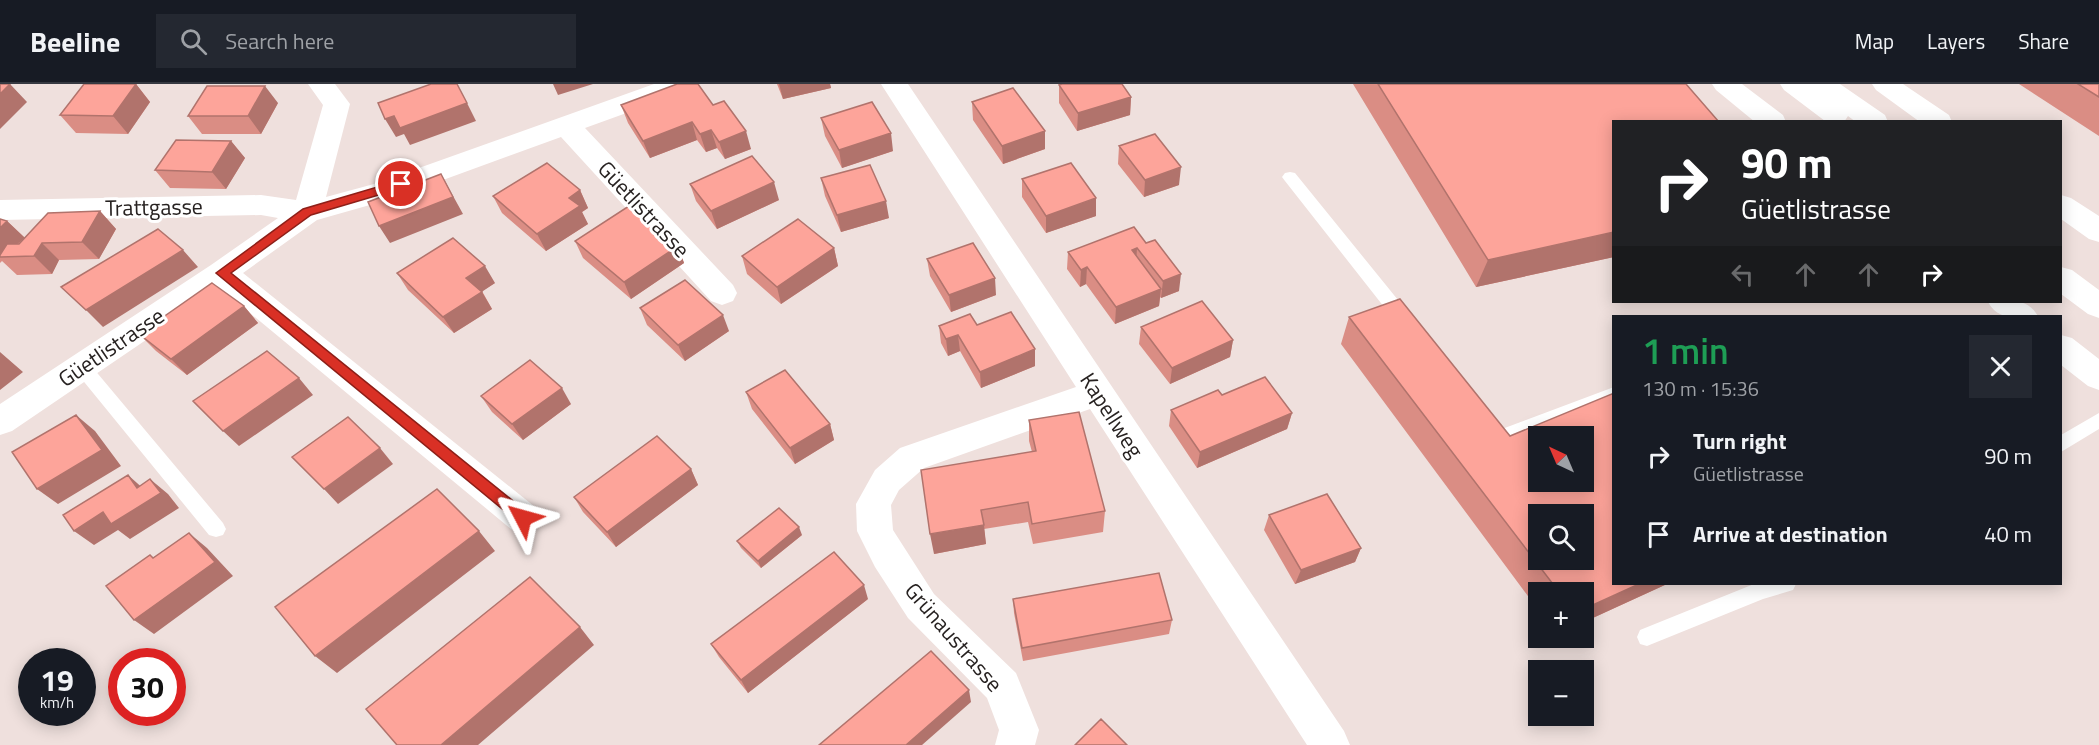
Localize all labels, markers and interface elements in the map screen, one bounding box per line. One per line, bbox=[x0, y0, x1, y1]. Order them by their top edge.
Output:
search box bbox=[156, 14, 576, 68]
text: Beeline bbox=[30, 20, 120, 63]
text: Search here bbox=[225, 24, 334, 58]
icon: search bbox=[177, 25, 210, 58]
text: Map bbox=[1855, 25, 1894, 57]
text: Layers bbox=[1927, 25, 1985, 57]
text: Share bbox=[2018, 25, 2069, 57]
text: 90 m bbox=[1741, 130, 1833, 194]
icon: right bbox=[1642, 144, 1720, 222]
street label: Güetlistrasse bbox=[590, 153, 698, 265]
pin bbox=[375, 158, 426, 209]
icon: arrive bbox=[384, 167, 417, 200]
text: Güetlistrasse bbox=[1741, 188, 1891, 229]
street label: Trattgasse bbox=[105, 189, 203, 225]
icon: left bbox=[1726, 258, 1759, 291]
icon: ahead bbox=[1789, 258, 1822, 291]
icon: ahead bbox=[1852, 258, 1885, 291]
icon: right bbox=[1915, 258, 1948, 291]
street label: Güetlistrasse bbox=[51, 299, 171, 395]
text: 1 min bbox=[1642, 323, 1729, 378]
button: close bbox=[1969, 335, 2032, 398]
street label: Kapellweg bbox=[1072, 366, 1152, 464]
text: 130 m · 15:36 bbox=[1642, 373, 1759, 404]
text: Turn right bbox=[1693, 424, 1787, 458]
north arrow bbox=[1528, 426, 1594, 492]
map controls bbox=[1528, 426, 1594, 726]
text: 90 m bbox=[1984, 439, 2032, 473]
icon: right bbox=[1642, 440, 1675, 473]
text: Güetlistrasse bbox=[1693, 458, 1804, 489]
position arrow bbox=[491, 486, 555, 550]
button: search bbox=[1528, 504, 1594, 570]
text: Arrive at destination bbox=[1693, 517, 1888, 551]
text: 40 m bbox=[1984, 517, 2032, 551]
icon: arrive bbox=[1642, 518, 1675, 551]
street label: Grünaustrasse bbox=[897, 575, 1011, 699]
button: + bbox=[1528, 582, 1594, 648]
speed limit sign: 30 bbox=[108, 648, 186, 726]
text: 19 bbox=[40, 657, 74, 703]
button: − bbox=[1528, 660, 1594, 726]
text: km/h bbox=[40, 691, 74, 714]

